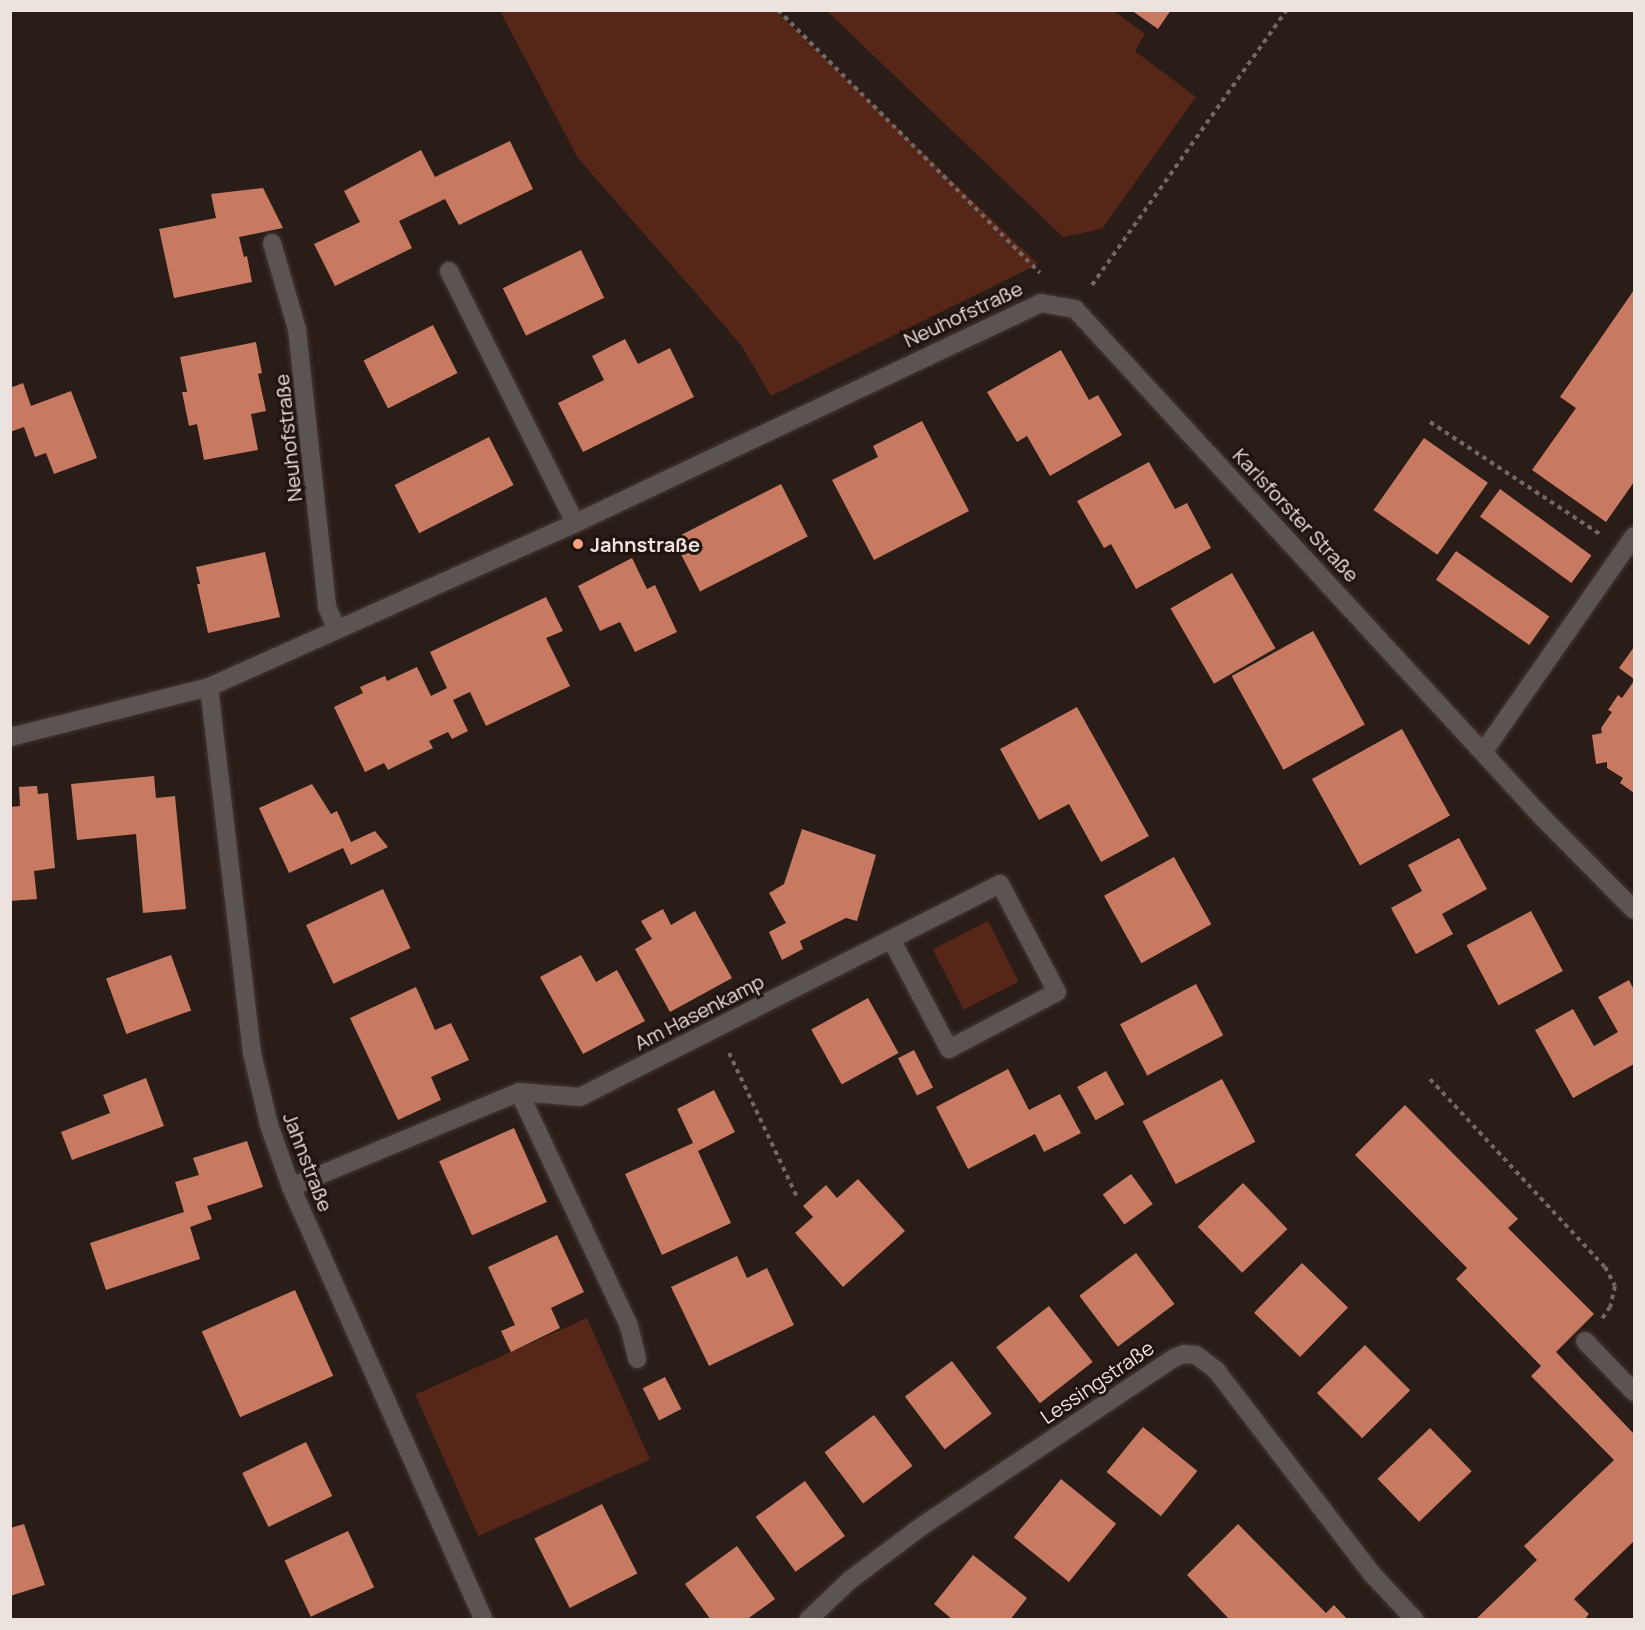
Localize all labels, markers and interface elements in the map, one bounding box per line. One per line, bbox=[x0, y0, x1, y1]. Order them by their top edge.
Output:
street label: Neuhofstraße bbox=[900, 276, 1026, 352]
street label: Neuhofstraße bbox=[269, 373, 307, 503]
street label: Karlsforster Straße bbox=[1228, 443, 1364, 587]
place label: Jahnstraße bbox=[590, 532, 700, 556]
marker: Jahnstraße bbox=[571, 537, 585, 551]
street label: Am Hasenkamp bbox=[630, 969, 768, 1055]
street label: Jahnstraße bbox=[278, 1109, 338, 1215]
street label: Lessingstraße bbox=[1036, 1335, 1158, 1429]

